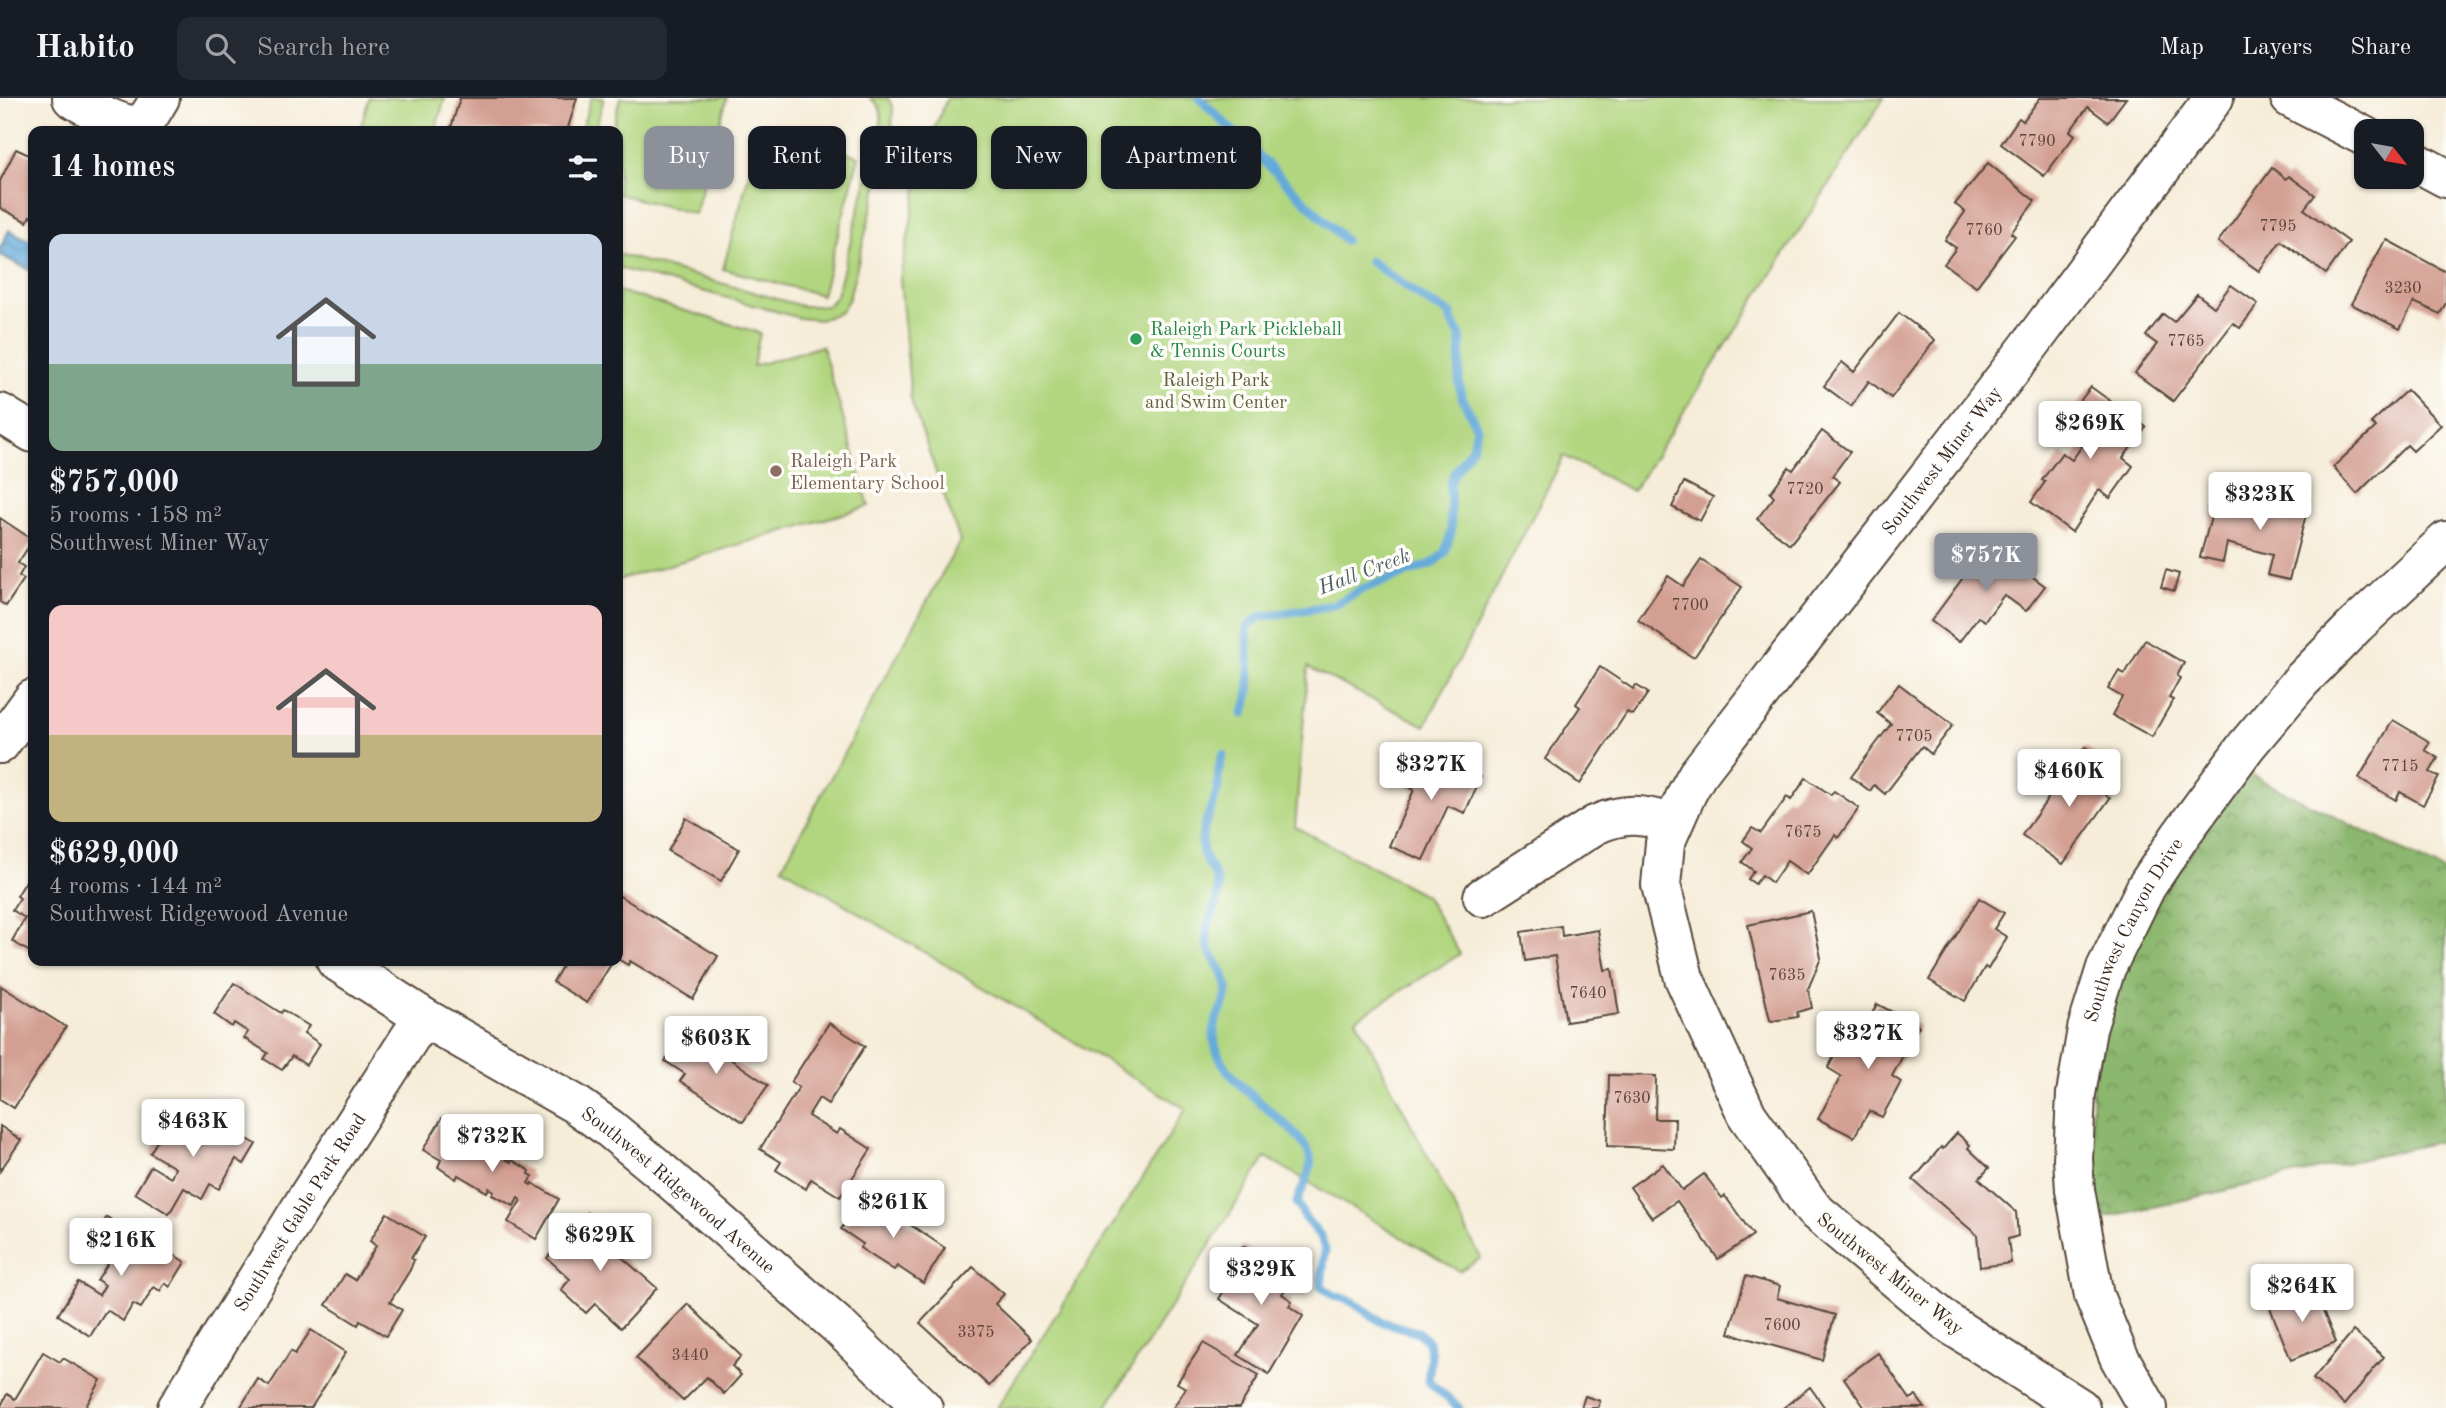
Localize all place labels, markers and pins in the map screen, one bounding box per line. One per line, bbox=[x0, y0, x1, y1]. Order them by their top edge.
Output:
place label: Raleigh Park Pickleball & Tennis Courts bbox=[1150, 321, 1342, 362]
marker: Raleigh Park Pickleball & Tennis Courts bbox=[1128, 331, 1144, 347]
pin: $269K bbox=[2041, 402, 2139, 461]
place label: Raleigh Park Elementary School bbox=[790, 453, 945, 494]
marker: Raleigh Park Elementary School bbox=[768, 463, 784, 479]
pin: $323K bbox=[2211, 472, 2309, 532]
pin: $757K bbox=[1937, 533, 2035, 593]
pin: $327K bbox=[1382, 742, 1480, 802]
pin: $460K bbox=[2020, 750, 2118, 809]
pin: $327K bbox=[1819, 1012, 1917, 1071]
pin: $603K bbox=[667, 1016, 765, 1076]
pin: $463K bbox=[144, 1100, 242, 1159]
pin: $732K bbox=[443, 1114, 541, 1174]
pin: $261K bbox=[844, 1180, 942, 1240]
pin: $629K bbox=[551, 1214, 649, 1273]
pin: $216K bbox=[72, 1218, 170, 1278]
pin: $329K bbox=[1212, 1248, 1310, 1307]
pin: $264K bbox=[2253, 1264, 2351, 1324]

